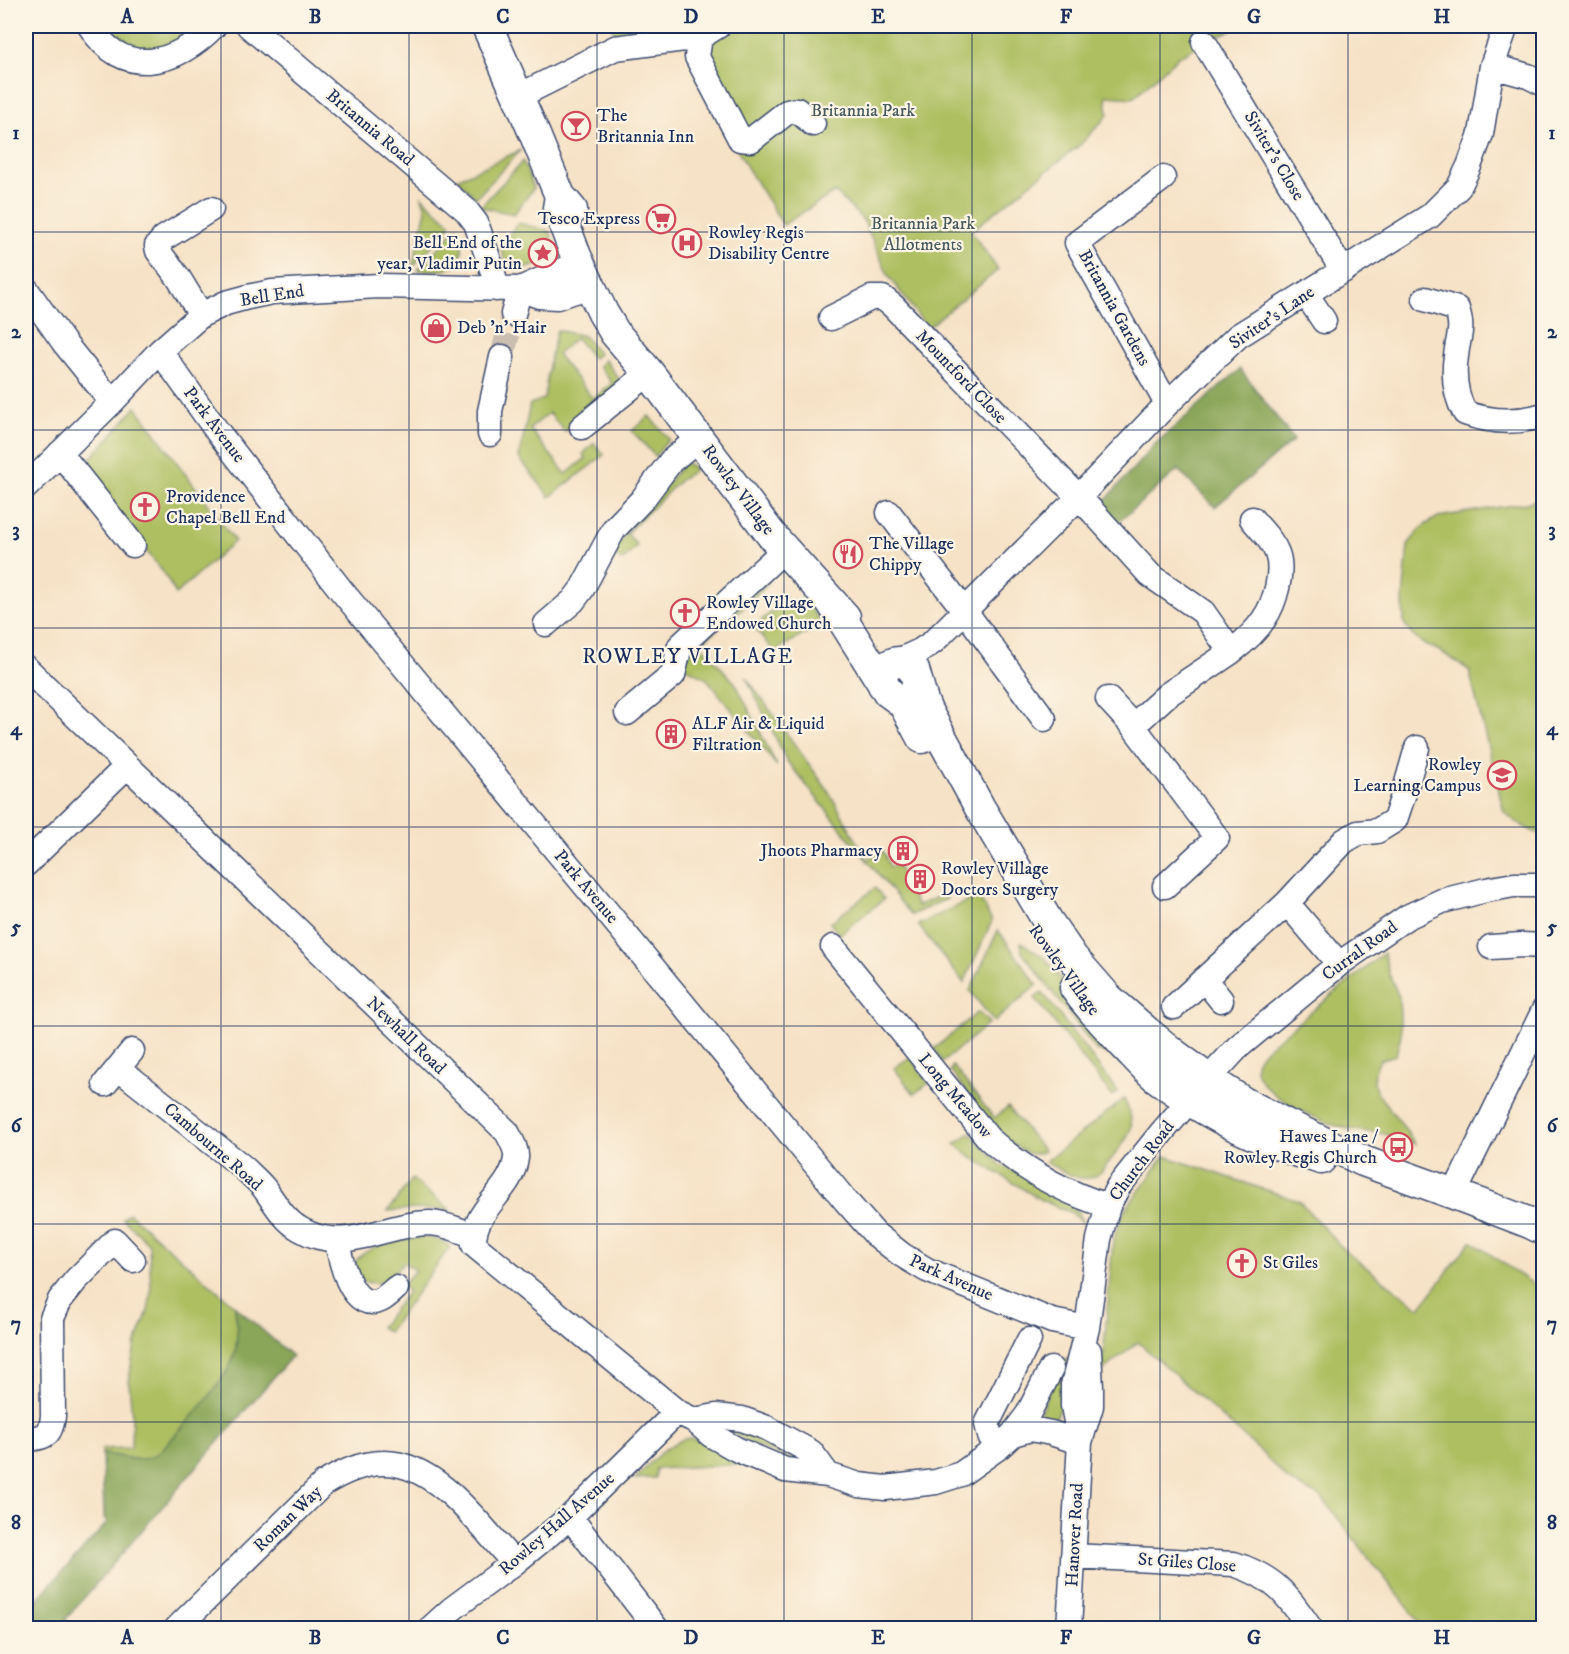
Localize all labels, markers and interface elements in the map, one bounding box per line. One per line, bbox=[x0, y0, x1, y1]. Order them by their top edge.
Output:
text: A bbox=[120, 5, 135, 30]
text: B bbox=[309, 5, 321, 30]
text: C bbox=[496, 5, 510, 30]
text: D bbox=[684, 5, 699, 30]
text: E bbox=[871, 5, 885, 30]
text: F bbox=[1060, 5, 1073, 30]
text: G bbox=[1247, 5, 1261, 30]
text: H bbox=[1434, 5, 1451, 30]
street label: Britannia Road bbox=[321, 85, 419, 171]
park label: Britannia Park bbox=[811, 100, 915, 122]
place label: The Britannia Inn bbox=[597, 105, 695, 148]
street label: Siviter's Close bbox=[1239, 107, 1309, 205]
bar icon: The Britannia Inn bbox=[560, 110, 592, 142]
text: 1 bbox=[12, 121, 20, 146]
text: 1 bbox=[1548, 121, 1556, 146]
supermarket icon: Tesco Express bbox=[645, 203, 677, 235]
place label: Tesco Express bbox=[538, 208, 640, 230]
park label: Britannia Park Allotments bbox=[871, 213, 975, 256]
place label: Rowley Regis Disability Centre bbox=[708, 222, 830, 265]
hospital icon: Rowley Regis Disability Centre bbox=[671, 227, 703, 259]
place label: Bell End of the year, Vladimir Putin bbox=[377, 232, 523, 275]
place icon: Bell End of the year, Vladimir Putin bbox=[527, 237, 559, 269]
street label: Britannia Gardens bbox=[1073, 246, 1155, 370]
street label: Bell End bbox=[238, 280, 306, 312]
street label: Siviter's Lane bbox=[1225, 281, 1319, 355]
shop icon: Deb 'n' Hair bbox=[420, 312, 452, 344]
place label: Deb 'n' Hair bbox=[457, 317, 547, 339]
text: 2 bbox=[11, 320, 22, 345]
text: 2 bbox=[1547, 320, 1558, 345]
street label: Mountford Close bbox=[911, 325, 1011, 429]
street label: Park Avenue bbox=[178, 383, 250, 467]
street label: Rowley Village bbox=[697, 440, 779, 540]
place label: Providence Chapel Bell End bbox=[166, 486, 285, 529]
church icon: Providence Chapel Bell End bbox=[129, 491, 161, 523]
text: 3 bbox=[12, 518, 20, 543]
text: 3 bbox=[1548, 518, 1556, 543]
place label: The Village Chippy bbox=[869, 533, 954, 576]
restaurant icon: The Village Chippy bbox=[832, 538, 864, 570]
place label: Rowley Village Endowed Church bbox=[706, 592, 832, 635]
church icon: Rowley Village Endowed Church bbox=[669, 597, 701, 629]
district label: ROWLEY VILLAGE bbox=[582, 644, 794, 670]
place label: ALF Air & Liquid Filtration bbox=[692, 713, 825, 756]
text: 4 bbox=[10, 717, 23, 742]
text: 4 bbox=[1546, 717, 1559, 742]
building icon: ALF Air & Liquid Filtration bbox=[655, 718, 687, 750]
place label: Rowley Learning Campus bbox=[1353, 754, 1481, 797]
school or university icon: Rowley Learning Campus bbox=[1486, 759, 1518, 791]
building icon: Jhoots Pharmacy bbox=[887, 835, 919, 867]
place label: Jhoots Pharmacy bbox=[759, 840, 882, 862]
street label: Park Avenue bbox=[549, 846, 623, 928]
place label: Rowley Village Doctors Surgery bbox=[941, 858, 1059, 901]
building icon: Rowley Village Doctors Surgery bbox=[904, 863, 936, 895]
text: 5 bbox=[10, 915, 21, 940]
text: 5 bbox=[1546, 915, 1557, 940]
street label: Curral Road bbox=[1318, 916, 1402, 986]
street label: Rowley Village bbox=[1023, 920, 1105, 1020]
street label: Newhall Road bbox=[362, 993, 450, 1079]
street label: Long Meadow bbox=[913, 1049, 997, 1143]
street label: Cambourne Road bbox=[159, 1098, 267, 1196]
text: 6 bbox=[11, 1114, 23, 1139]
text: 6 bbox=[1547, 1114, 1559, 1139]
street label: Church Road bbox=[1105, 1116, 1179, 1206]
place label: Hawes Lane / Rowley Regis Church bbox=[1224, 1126, 1379, 1169]
bus stop icon: Hawes Lane / Rowley Regis Church bbox=[1382, 1131, 1414, 1163]
church icon: St Giles bbox=[1226, 1247, 1258, 1279]
street label: Park Avenue bbox=[906, 1250, 996, 1306]
place label: St Giles bbox=[1263, 1252, 1318, 1274]
text: 7 bbox=[11, 1312, 21, 1337]
text: 7 bbox=[1547, 1312, 1557, 1337]
street label: Rowley Hall Avenue bbox=[495, 1468, 619, 1580]
street label: Roman Way bbox=[249, 1481, 327, 1557]
street label: Hanover Road bbox=[1061, 1482, 1089, 1588]
text: 8 bbox=[11, 1511, 21, 1536]
text: 8 bbox=[1547, 1511, 1557, 1536]
street label: St Giles Close bbox=[1137, 1549, 1237, 1577]
text: A bbox=[120, 1626, 135, 1651]
text: B bbox=[309, 1626, 321, 1651]
text: C bbox=[496, 1626, 510, 1651]
text: D bbox=[684, 1626, 699, 1651]
text: E bbox=[871, 1626, 885, 1651]
text: F bbox=[1060, 1626, 1073, 1651]
text: G bbox=[1247, 1626, 1261, 1651]
text: H bbox=[1434, 1626, 1451, 1651]

